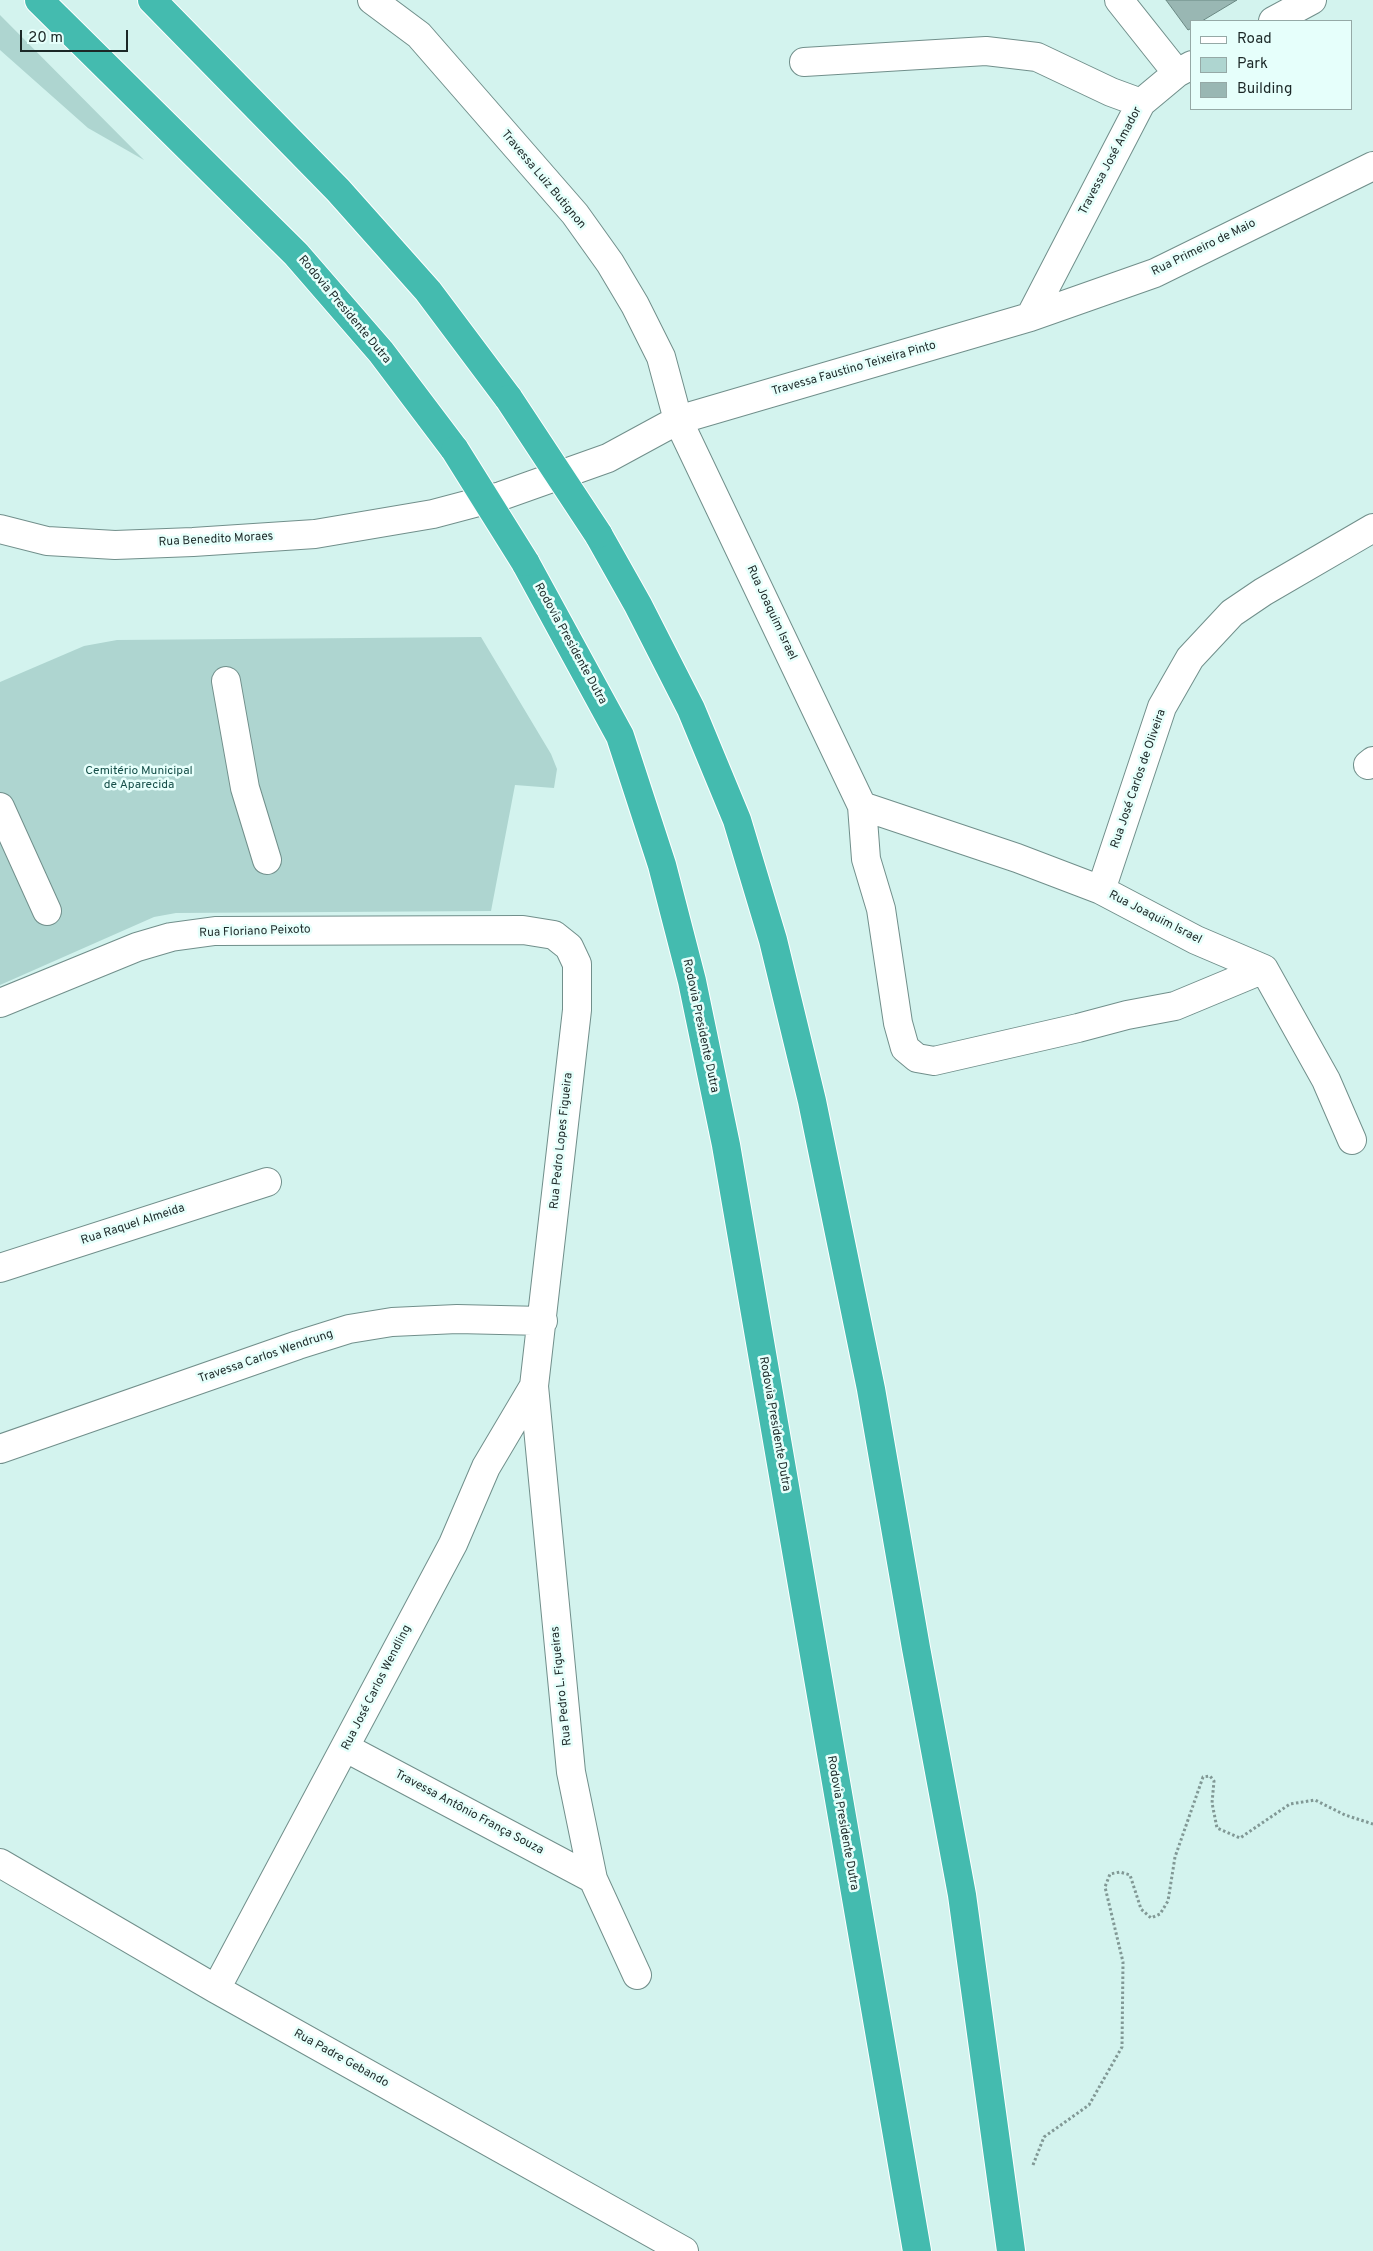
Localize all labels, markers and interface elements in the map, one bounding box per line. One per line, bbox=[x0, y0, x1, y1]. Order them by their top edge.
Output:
scale bar bbox=[22, 20, 130, 52]
legend bbox=[1190, 20, 1353, 110]
text: 20 m bbox=[28, 29, 63, 48]
text: Road bbox=[1237, 30, 1272, 49]
text: Park bbox=[1237, 55, 1268, 74]
text: Building bbox=[1237, 80, 1292, 99]
street label: Travessa José Amador bbox=[1076, 105, 1146, 217]
street label: Travessa Luiz Butignon bbox=[498, 128, 588, 232]
street label: Rua Primeiro de Maio bbox=[1150, 217, 1258, 279]
street label: Rodovia Presidente Dutra bbox=[295, 253, 393, 367]
street label: Travessa Faustino Teixeira Pinto bbox=[770, 339, 938, 399]
street label: Rua Benedito Moraes bbox=[158, 530, 274, 550]
street label: Rua Joaquim Israel bbox=[743, 563, 799, 663]
street label: Rodovia Presidente Dutra bbox=[531, 581, 609, 707]
street label: Rua José Carlos de Oliveira bbox=[1108, 708, 1170, 850]
park label: Cemitério Municipal de Aparecida bbox=[85, 765, 193, 793]
street label: Rua Joaquim Israel bbox=[1106, 888, 1204, 948]
street label: Rua Floriano Peixoto bbox=[199, 923, 311, 941]
street label: Rodovia Presidente Dutra bbox=[679, 958, 721, 1094]
street label: Rua Pedro Lopes Figueira bbox=[548, 1072, 576, 1210]
street label: Rua Raquel Almeida bbox=[79, 1201, 187, 1249]
street label: Travessa Carlos Wendrung bbox=[197, 1327, 335, 1387]
street label: Rodovia Presidente Dutra bbox=[755, 1356, 793, 1492]
street label: Rua José Carlos Wendling bbox=[339, 1623, 415, 1753]
street label: Rua Pedro L. Figueiras bbox=[549, 1626, 575, 1746]
street label: Rodovia Presidente Dutra bbox=[823, 1755, 861, 1891]
street label: Travessa Antônio França Souza bbox=[392, 1768, 546, 1858]
street label: Rua Padre Gebando bbox=[291, 2027, 391, 2091]

